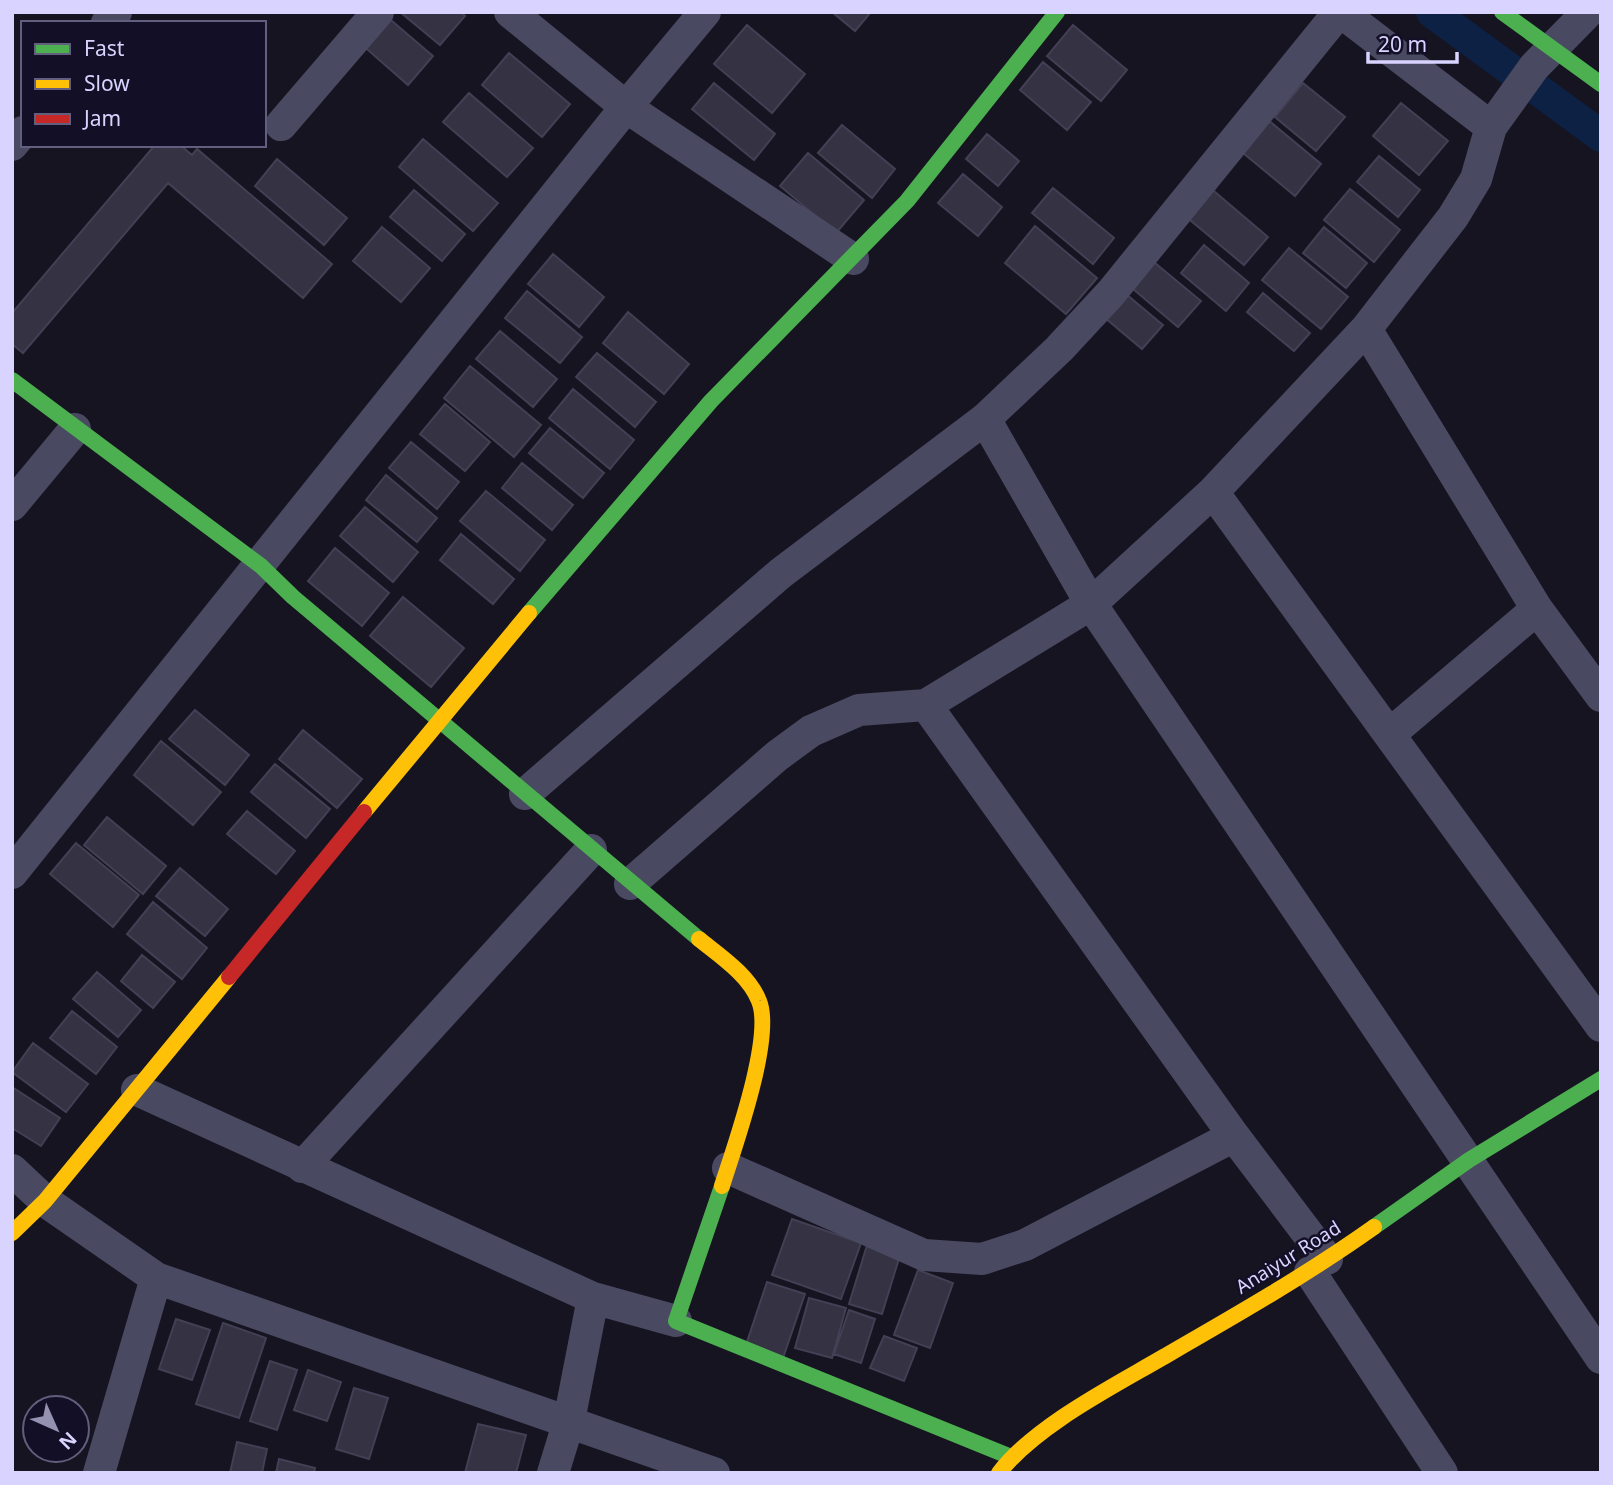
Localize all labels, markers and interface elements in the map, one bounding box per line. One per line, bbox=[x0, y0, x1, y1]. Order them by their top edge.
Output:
legend bbox=[21, 21, 266, 147]
scale bar bbox=[1368, 21, 1457, 65]
text: 20 m bbox=[1378, 30, 1427, 58]
text: Fast bbox=[84, 34, 125, 62]
text: Slow bbox=[84, 69, 130, 97]
text: Jam bbox=[82, 104, 121, 132]
street label: Anaiyur Road bbox=[1231, 1214, 1345, 1300]
north arrow bbox=[21, 1394, 91, 1464]
text: N bbox=[53, 1426, 83, 1456]

